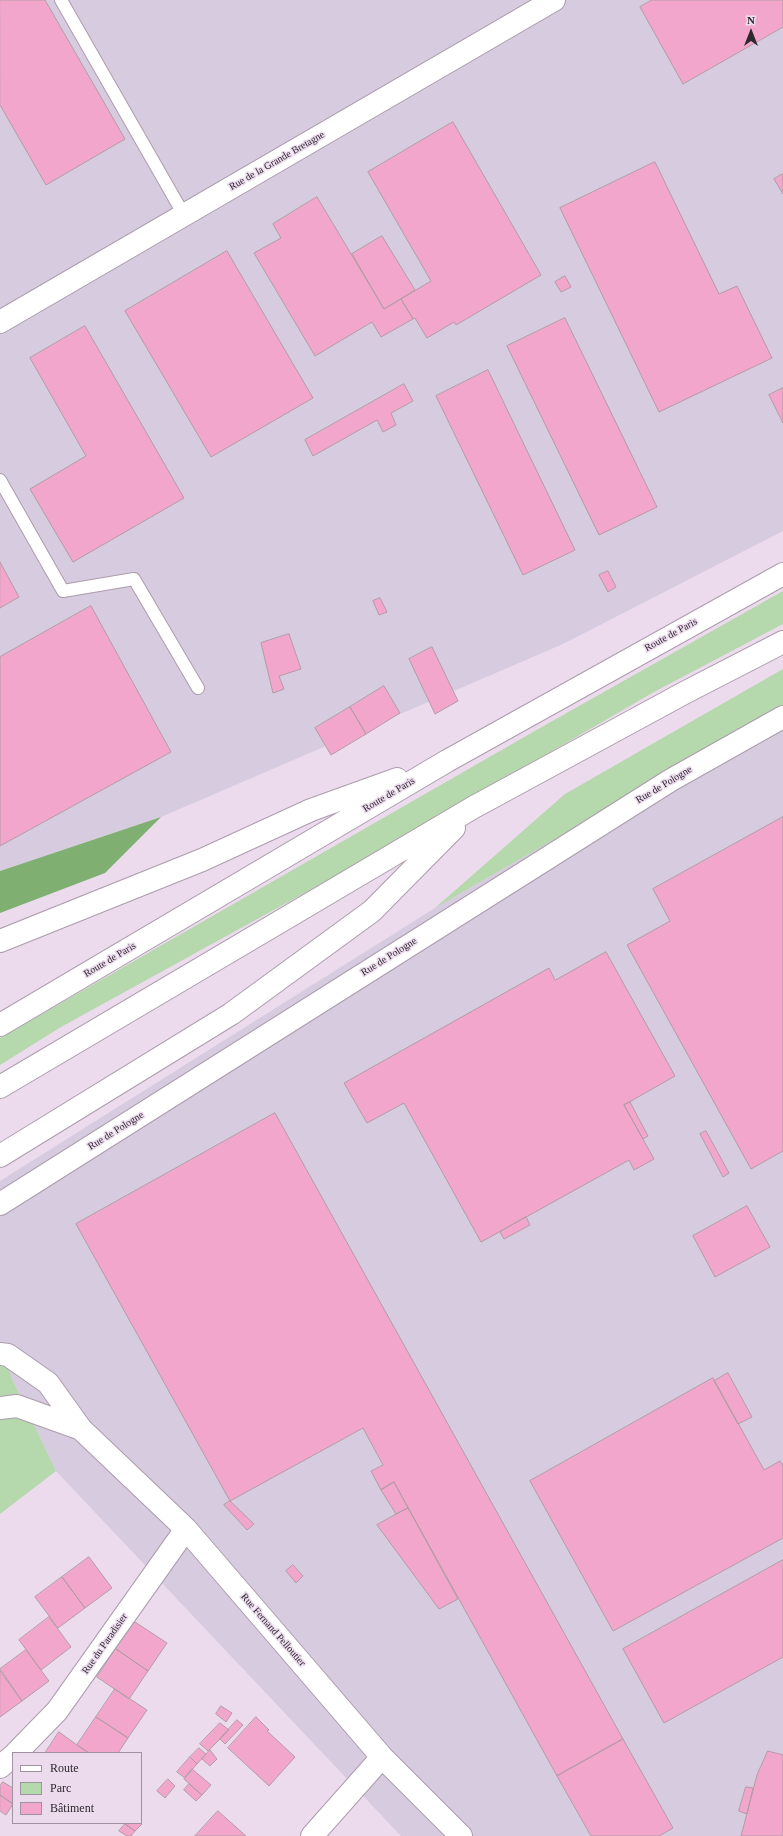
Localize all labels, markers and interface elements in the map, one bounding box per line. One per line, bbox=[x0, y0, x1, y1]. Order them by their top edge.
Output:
north arrow bbox=[731, 12, 771, 52]
text: N bbox=[747, 14, 755, 26]
street label: Rue de la Grande Bretagne bbox=[227, 129, 327, 193]
street label: Route de Paris bbox=[643, 616, 699, 654]
street label: Rue de Pologne bbox=[634, 764, 694, 806]
street label: Route de Paris bbox=[361, 775, 417, 815]
street label: Rue de Pologne bbox=[359, 935, 419, 979]
street label: Route de Paris bbox=[82, 940, 138, 980]
street label: Rue de Pologne bbox=[86, 1109, 146, 1153]
street label: Rue Fernand Pelloutier bbox=[238, 1591, 308, 1669]
street label: Rue du Paradisier bbox=[80, 1611, 130, 1677]
legend bbox=[12, 1752, 142, 1824]
text: Route bbox=[50, 1761, 79, 1775]
text: Parc bbox=[50, 1781, 71, 1795]
text: Bâtiment bbox=[50, 1801, 94, 1815]

